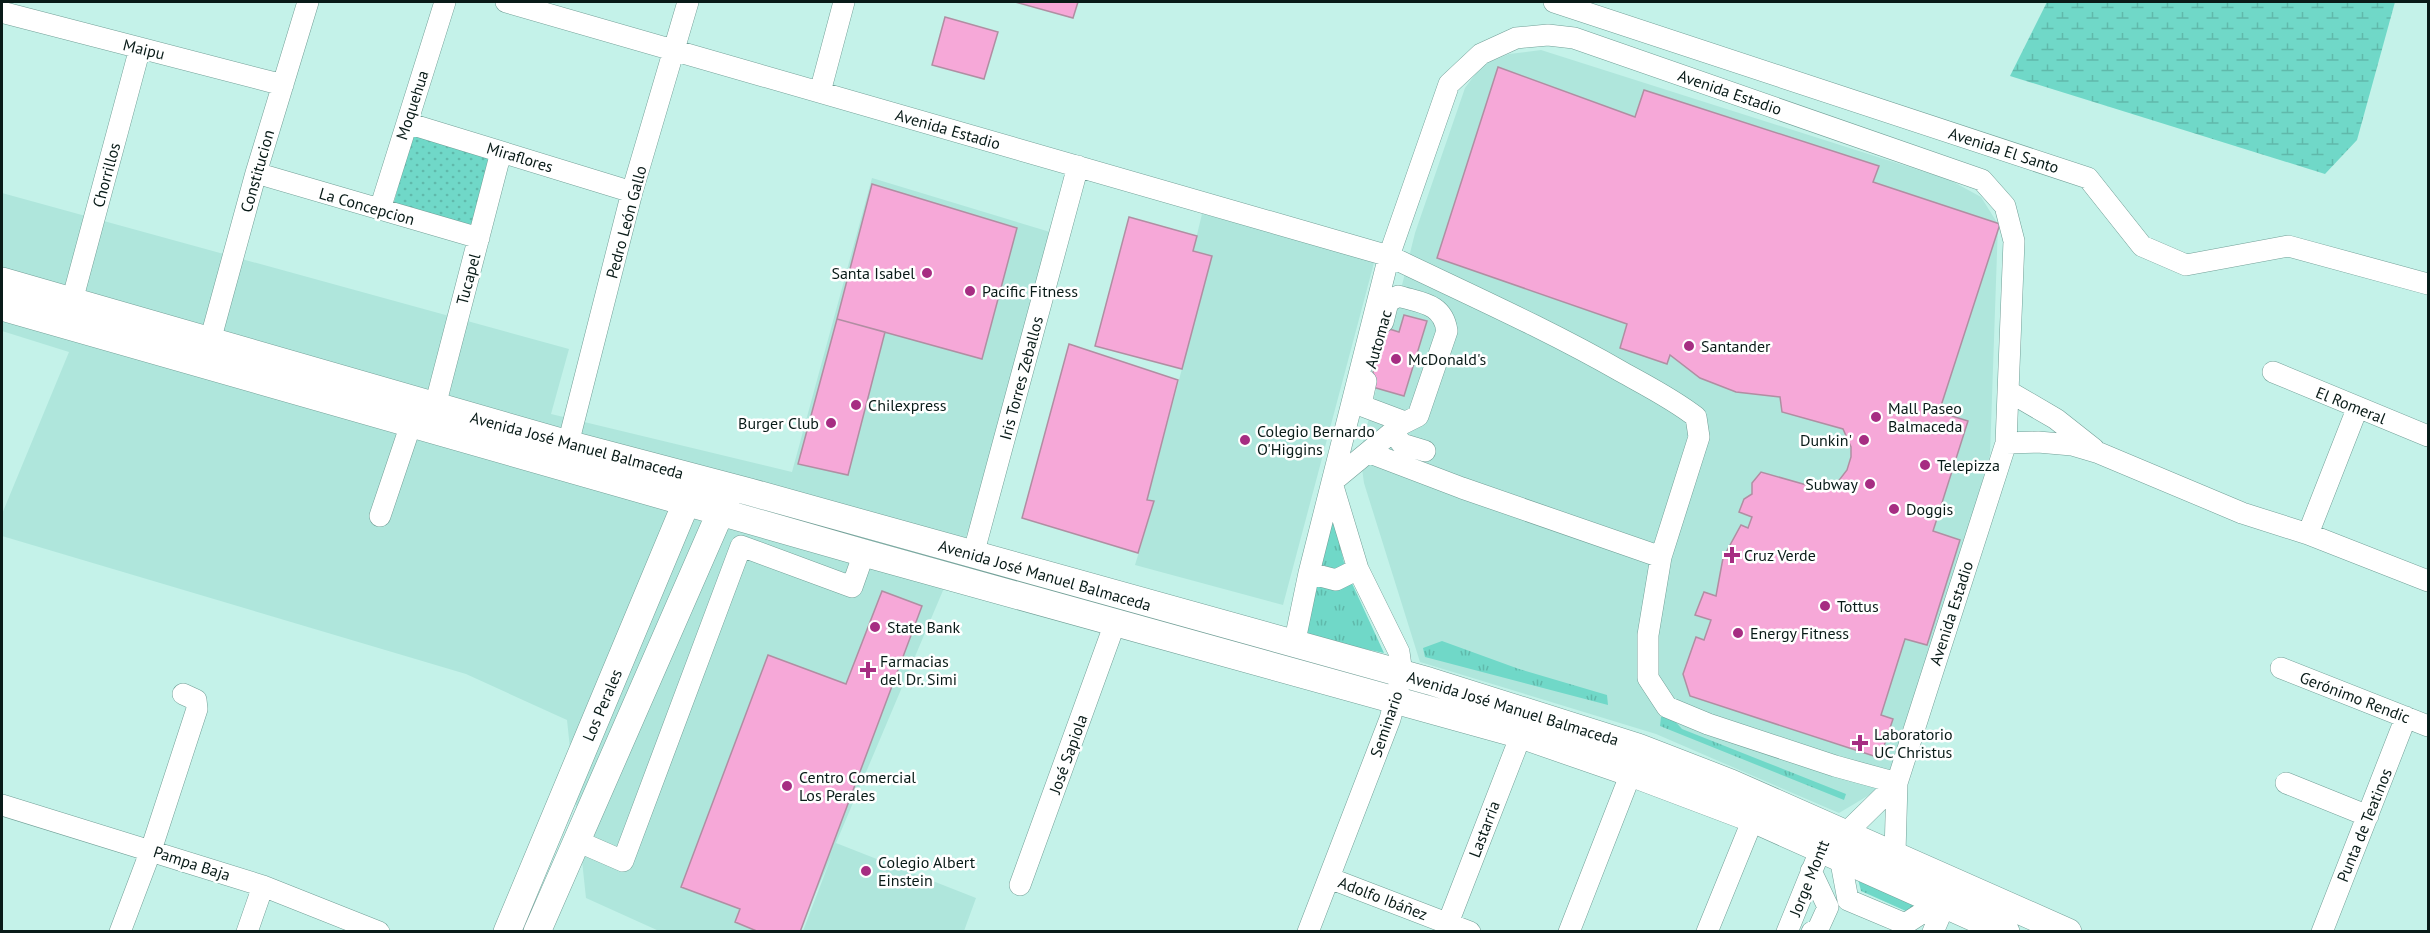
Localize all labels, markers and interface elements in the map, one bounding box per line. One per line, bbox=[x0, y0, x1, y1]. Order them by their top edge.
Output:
street label: Maipu bbox=[121, 34, 167, 64]
street label: Avenida Estadio bbox=[1675, 65, 1785, 119]
street label: Moquehua bbox=[391, 68, 433, 142]
street label: Avenida Estadio bbox=[893, 104, 1003, 154]
street label: Avenida El Santo bbox=[1946, 123, 2062, 177]
street label: Constitucion bbox=[236, 127, 278, 215]
street label: Miraflores bbox=[484, 137, 556, 177]
street label: Chorrillos bbox=[88, 140, 124, 210]
street label: Pedro León Gallo bbox=[601, 163, 651, 281]
street label: La Concepcion bbox=[317, 183, 417, 229]
street label: Tucapel bbox=[452, 251, 485, 307]
place label: Santa Isabel bbox=[831, 263, 915, 283]
marker: Santa Isabel bbox=[920, 266, 934, 280]
place label: Pacific Fitness bbox=[982, 281, 1078, 301]
marker: Pacific Fitness bbox=[963, 284, 977, 298]
street label: Automac bbox=[1360, 307, 1396, 371]
street label: Iris Torres Zeballos bbox=[995, 314, 1047, 442]
place label: Santander bbox=[1701, 336, 1771, 356]
marker: Santander bbox=[1682, 339, 1696, 353]
place label: McDonald's bbox=[1408, 349, 1486, 369]
marker: McDonald's bbox=[1389, 352, 1403, 366]
street label: El Romeral bbox=[2313, 382, 2389, 428]
place label: Chilexpress bbox=[868, 395, 947, 415]
marker: Chilexpress bbox=[849, 398, 863, 412]
place label: Mall Paseo Balmaceda bbox=[1888, 398, 1962, 436]
street label: Avenida José Manuel Balmaceda bbox=[468, 407, 686, 483]
marker: Mall Paseo Balmaceda bbox=[1869, 410, 1883, 424]
place label: Burger Club bbox=[738, 413, 819, 433]
marker: Burger Club bbox=[824, 416, 838, 430]
place label: Colegio Bernardo O'Higgins bbox=[1257, 421, 1375, 459]
place label: Dunkin' bbox=[1800, 430, 1852, 450]
marker: Colegio Bernardo O'Higgins bbox=[1238, 433, 1252, 447]
marker: Dunkin' bbox=[1857, 433, 1871, 447]
place label: Telepizza bbox=[1937, 455, 2000, 475]
marker: Telepizza bbox=[1918, 458, 1932, 472]
place label: Subway bbox=[1805, 474, 1859, 494]
marker: Subway bbox=[1863, 477, 1877, 491]
place label: Doggis bbox=[1906, 499, 1954, 519]
marker: Doggis bbox=[1887, 502, 1901, 516]
street label: Avenida José Manuel Balmaceda bbox=[936, 535, 1154, 615]
place label: Cruz Verde bbox=[1744, 545, 1816, 565]
marker: Cruz Verde bbox=[1725, 548, 1739, 562]
street label: Avenida Estadio bbox=[1925, 558, 1977, 668]
place label: Tottus bbox=[1837, 596, 1879, 616]
marker: Tottus bbox=[1818, 599, 1832, 613]
place label: State Bank bbox=[887, 617, 961, 637]
marker: State Bank bbox=[868, 620, 882, 634]
place label: Energy Fitness bbox=[1750, 623, 1849, 643]
marker: Energy Fitness bbox=[1731, 626, 1745, 640]
place label: Farmacias del Dr. Simi bbox=[880, 651, 957, 689]
marker: Farmacias del Dr. Simi bbox=[861, 663, 875, 677]
street label: Los Perales bbox=[578, 666, 626, 744]
street label: Avenida José Manuel Balmaceda bbox=[1405, 666, 1621, 750]
street label: Gerónimo Rendic bbox=[2297, 667, 2413, 727]
street label: Seminario bbox=[1365, 688, 1407, 760]
street label: José Sapiola bbox=[1044, 712, 1092, 797]
place label: Laboratorio UC Christus bbox=[1874, 724, 1953, 762]
marker: Laboratorio UC Christus bbox=[1851, 734, 1869, 752]
street label: Punta de Teatinos bbox=[2332, 765, 2396, 885]
place label: Centro Comercial Los Perales bbox=[799, 767, 916, 805]
marker: Centro Comercial Los Perales bbox=[780, 779, 794, 793]
street label: Lastarria bbox=[1464, 798, 1504, 860]
street label: Jorge Montt bbox=[1784, 836, 1834, 920]
street label: Pampa Baja bbox=[151, 841, 233, 885]
place label: Colegio Albert Einstein bbox=[878, 852, 976, 890]
marker: Colegio Albert Einstein bbox=[859, 864, 873, 878]
street label: Adolfo Ibáñez bbox=[1335, 872, 1431, 924]

